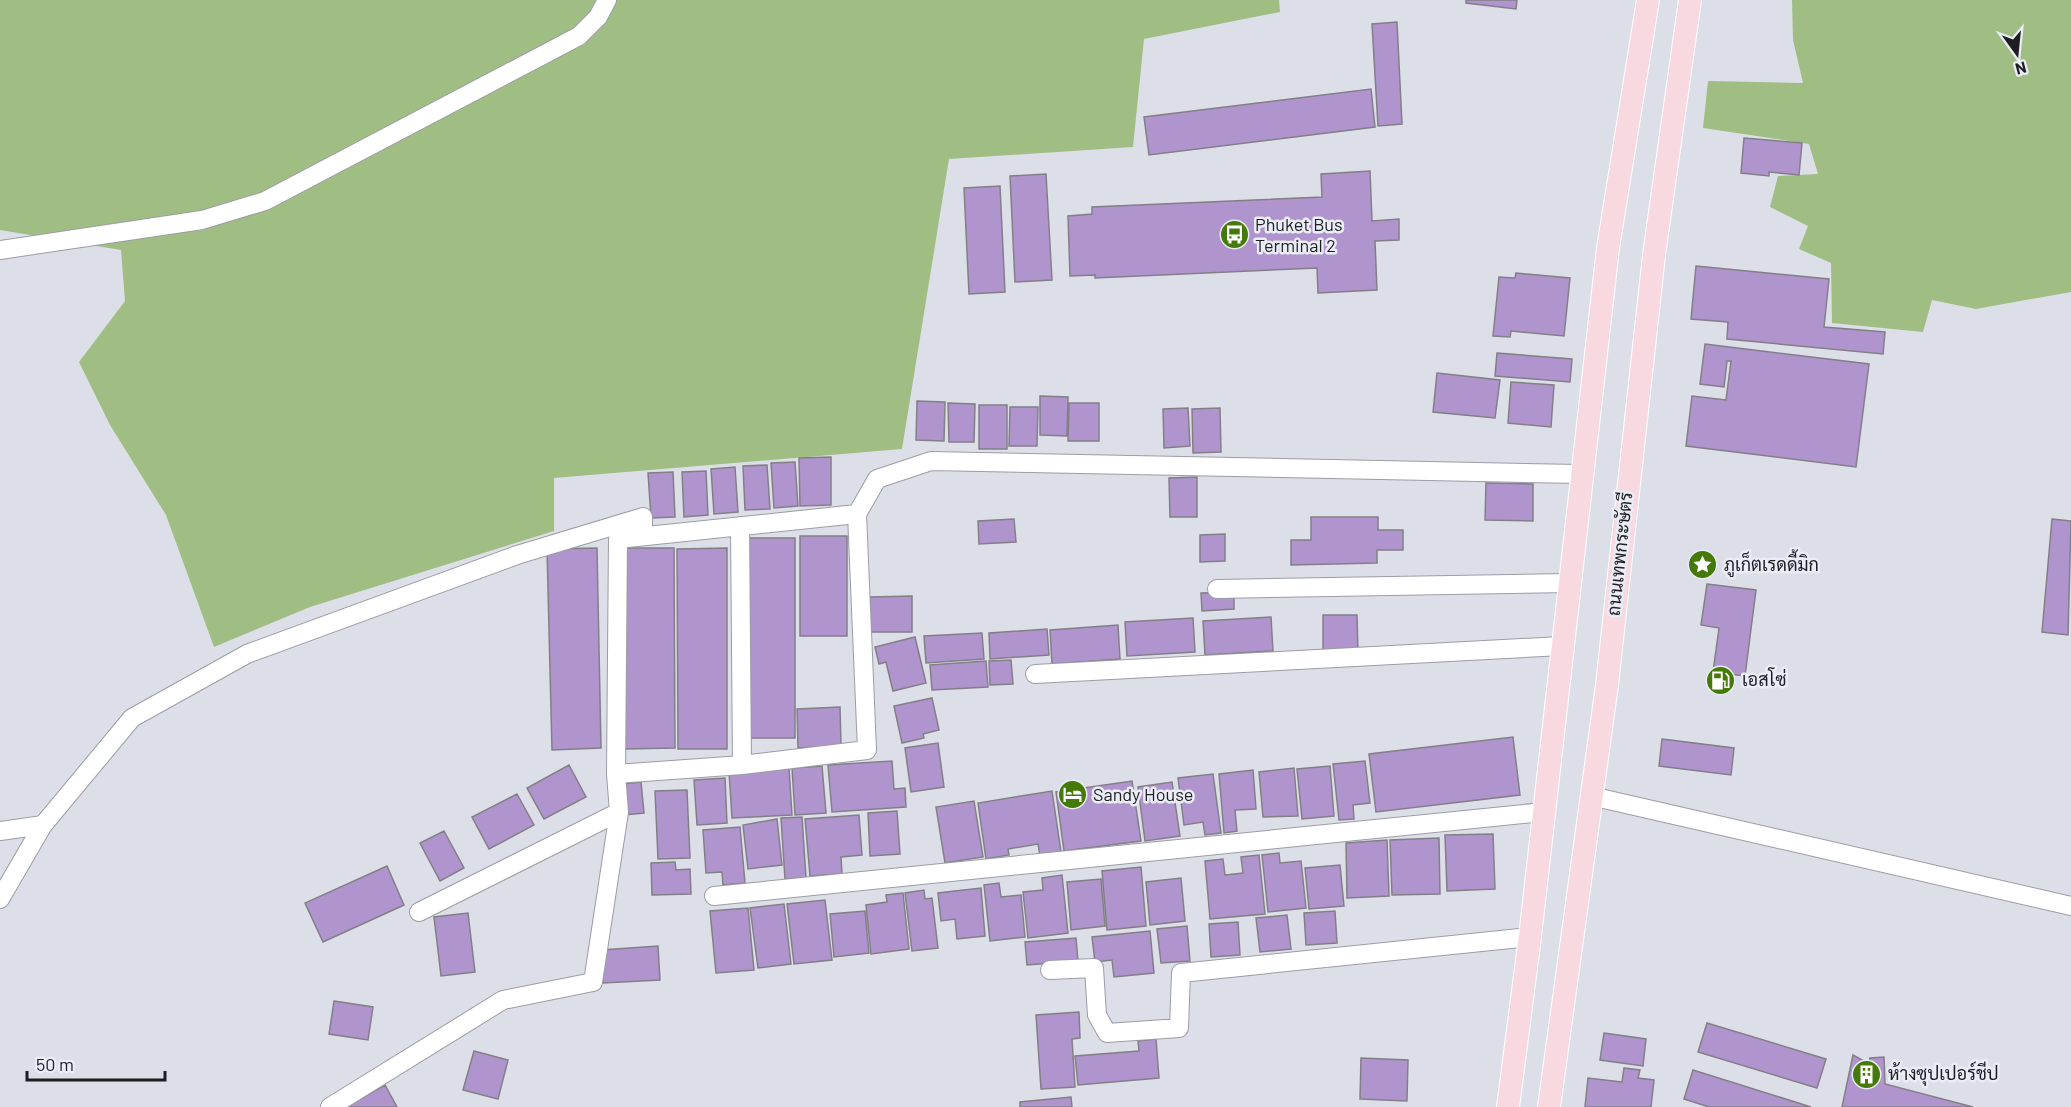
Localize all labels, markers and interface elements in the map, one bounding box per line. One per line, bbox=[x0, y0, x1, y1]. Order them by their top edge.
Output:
north arrow bbox=[1987, 24, 2047, 84]
text: N bbox=[2013, 58, 2029, 80]
place label: Phuket Bus Terminal 2 bbox=[1255, 213, 1343, 256]
bus stop icon: Phuket Bus Terminal 2 bbox=[1218, 219, 1250, 251]
street label: ถนนเทพกระษัตรี bbox=[1601, 491, 1636, 617]
place icon: ภูเก็ตเรดดี้มิก bbox=[1687, 549, 1719, 581]
place label: ภูเก็ตเรดดี้มิก bbox=[1724, 549, 1819, 578]
fuel station icon: เอสโซ่ bbox=[1705, 664, 1737, 696]
place label: เอสโซ่ bbox=[1742, 667, 1787, 690]
hotel icon: Sandy House bbox=[1056, 779, 1088, 811]
place label: Sandy House bbox=[1093, 783, 1193, 805]
scale bar bbox=[27, 1044, 165, 1082]
text: 50 m bbox=[36, 1053, 74, 1075]
building icon: ห้างซุปเปอร์ชีป bbox=[1851, 1058, 1883, 1090]
place label: ห้างซุปเปอร์ชีป bbox=[1888, 1061, 1999, 1086]

